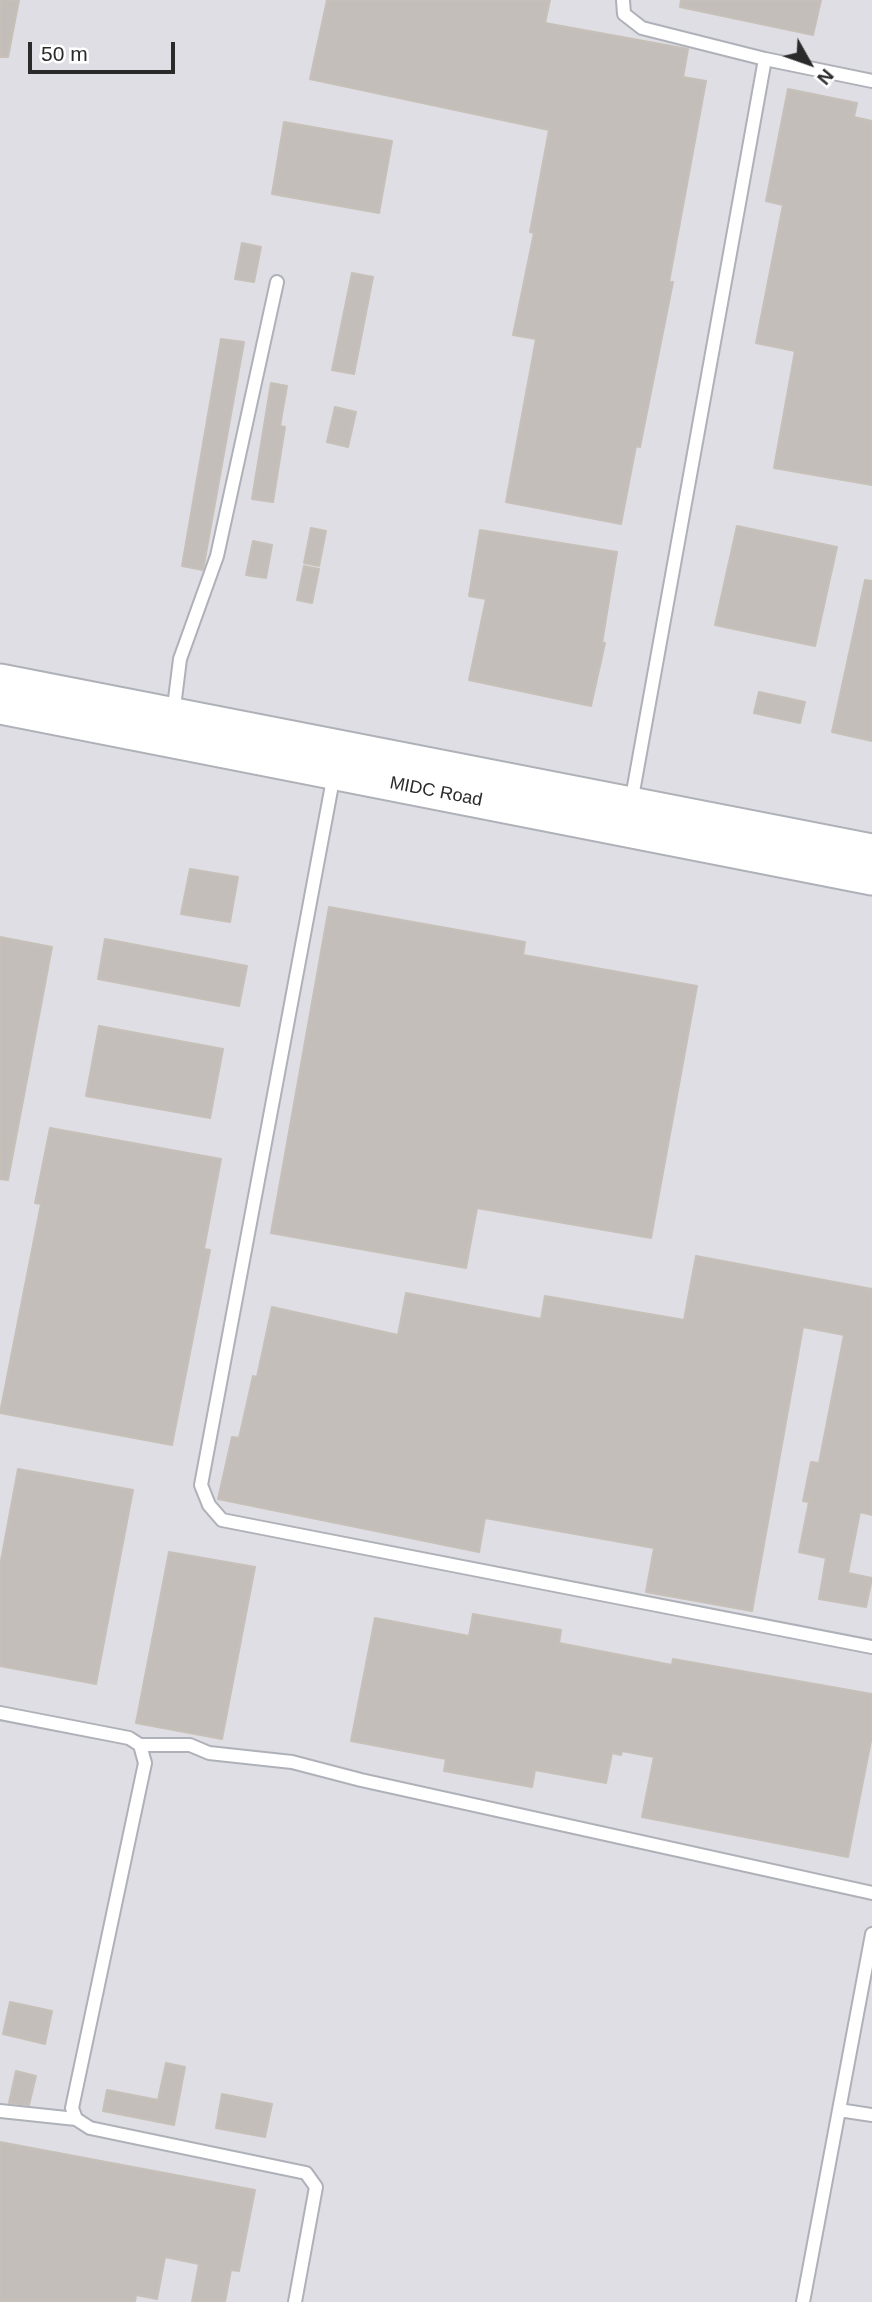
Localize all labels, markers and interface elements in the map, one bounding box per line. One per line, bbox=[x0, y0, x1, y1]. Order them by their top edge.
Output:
scale bar bbox=[32, 28, 178, 72]
north arrow bbox=[774, 28, 844, 98]
text: 50 m bbox=[41, 42, 88, 65]
text: N bbox=[813, 65, 838, 89]
street label: MIDC Road bbox=[388, 772, 484, 812]

